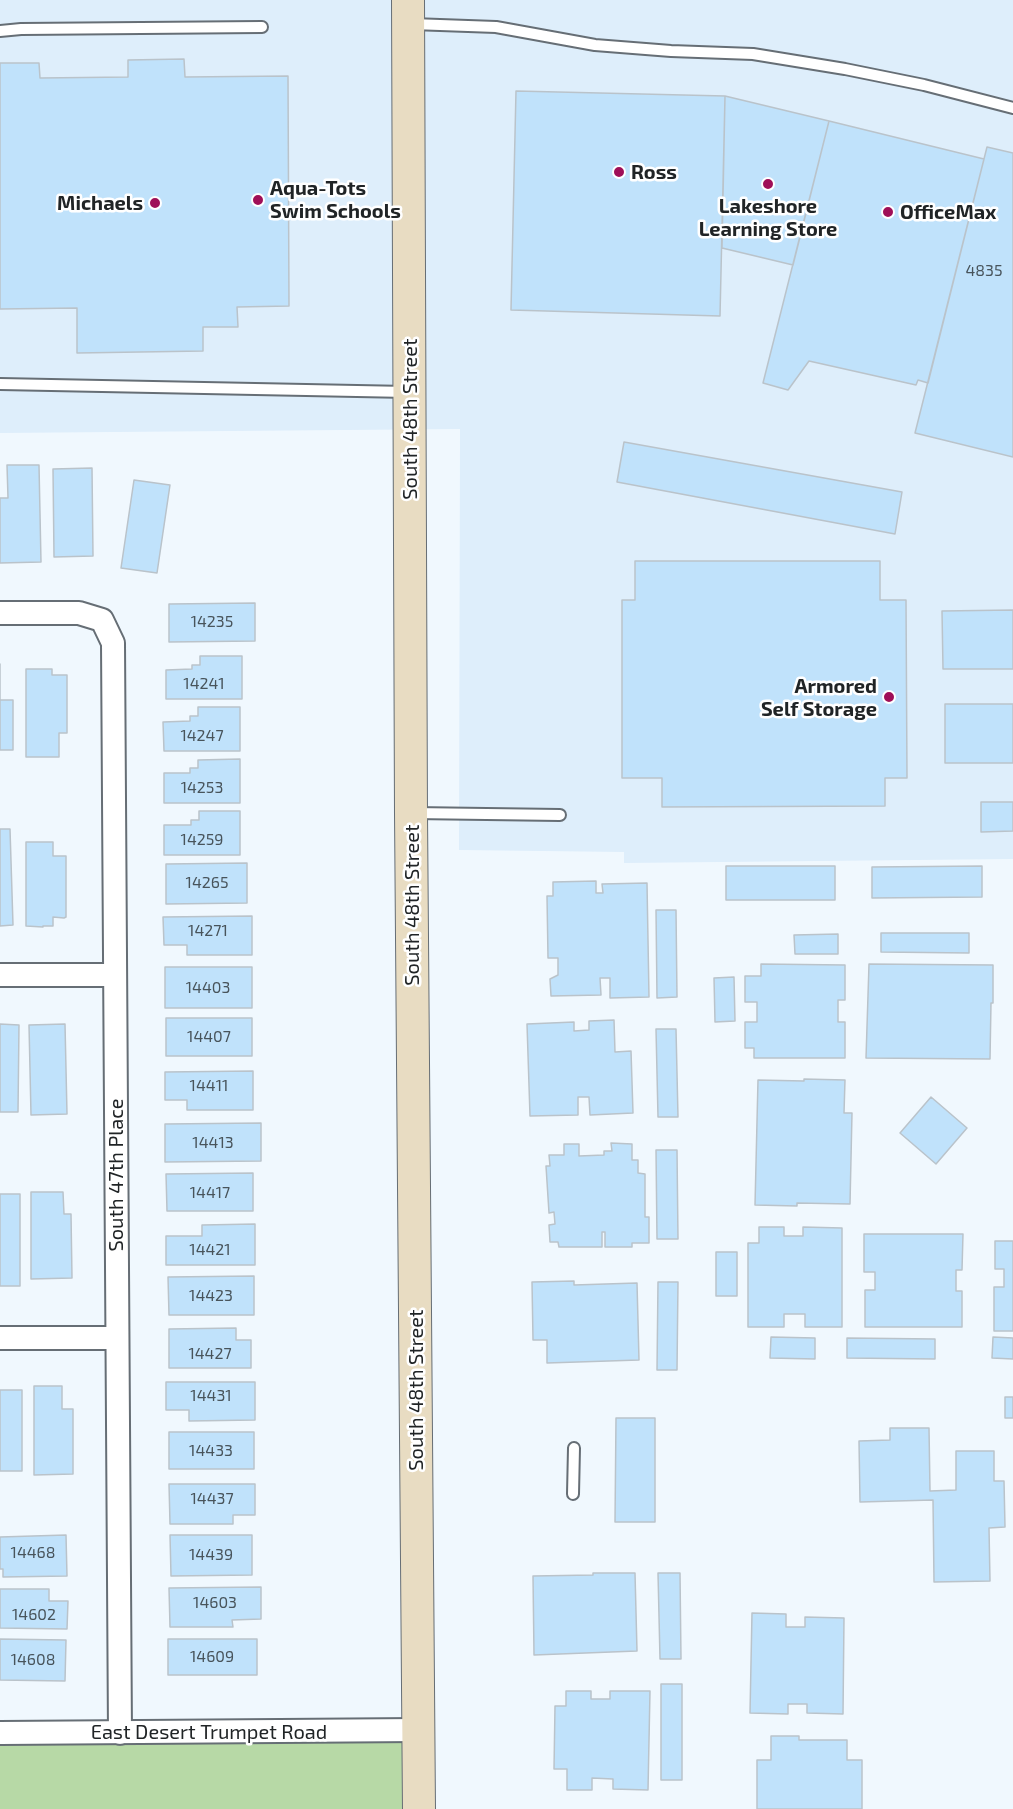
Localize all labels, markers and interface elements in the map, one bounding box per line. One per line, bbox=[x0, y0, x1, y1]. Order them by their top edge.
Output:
place label: Ross bbox=[631, 160, 677, 184]
marker: Ross bbox=[612, 165, 626, 179]
place label: Aqua-Tots Swim Schools bbox=[270, 176, 401, 223]
marker: Lakeshore Learning Store bbox=[761, 177, 775, 191]
place label: Michaels bbox=[57, 191, 143, 215]
marker: Aqua-Tots Swim Schools bbox=[251, 193, 265, 207]
place label: Lakeshore Learning Store bbox=[699, 194, 837, 241]
marker: Michaels bbox=[148, 196, 162, 210]
place label: OfficeMax bbox=[900, 200, 996, 224]
marker: OfficeMax bbox=[881, 205, 895, 219]
house number: 4835 bbox=[965, 261, 1003, 281]
street label: South 48th Street bbox=[398, 338, 422, 500]
house number: 14235 bbox=[191, 612, 233, 632]
house number: 14241 bbox=[183, 674, 225, 694]
place label: Armored Self Storage bbox=[761, 674, 877, 721]
marker: Armored Self Storage bbox=[882, 690, 896, 704]
house number: 14247 bbox=[180, 726, 224, 746]
house number: 14253 bbox=[181, 778, 223, 798]
street label: South 48th Street bbox=[400, 824, 424, 986]
house number: 14259 bbox=[181, 830, 223, 850]
house number: 14265 bbox=[186, 873, 228, 893]
house number: 14271 bbox=[188, 921, 228, 941]
house number: 14403 bbox=[186, 978, 230, 998]
house number: 14407 bbox=[187, 1027, 231, 1047]
house number: 14411 bbox=[190, 1076, 228, 1096]
street label: South 47th Place bbox=[104, 1099, 128, 1251]
house number: 14413 bbox=[192, 1133, 234, 1153]
house number: 14417 bbox=[190, 1183, 230, 1203]
house number: 14421 bbox=[189, 1240, 231, 1260]
house number: 14423 bbox=[189, 1286, 233, 1306]
street label: South 48th Street bbox=[404, 1309, 428, 1471]
house number: 14427 bbox=[188, 1344, 232, 1364]
house number: 14431 bbox=[190, 1386, 232, 1406]
house number: 14433 bbox=[189, 1441, 233, 1461]
house number: 14437 bbox=[190, 1489, 234, 1509]
house number: 14468 bbox=[11, 1543, 55, 1563]
house number: 14439 bbox=[189, 1545, 233, 1565]
house number: 14603 bbox=[193, 1593, 237, 1613]
house number: 14602 bbox=[12, 1605, 56, 1625]
house number: 14609 bbox=[190, 1647, 234, 1667]
house number: 14608 bbox=[11, 1650, 55, 1670]
street label: East Desert Trumpet Road bbox=[91, 1720, 327, 1744]

